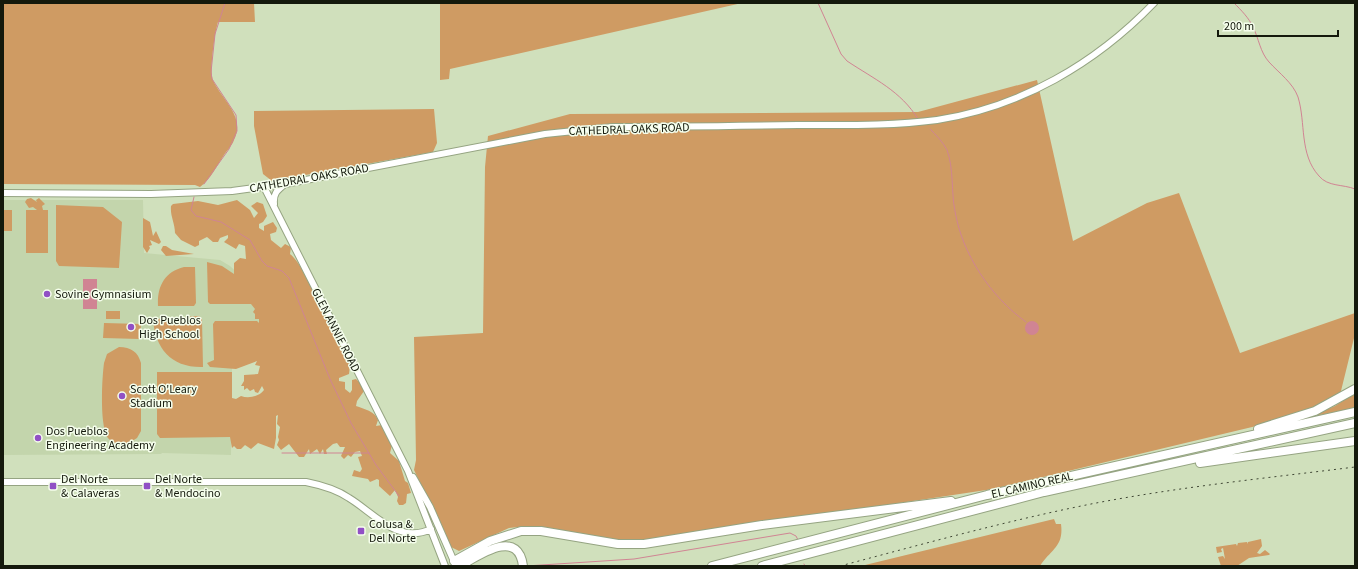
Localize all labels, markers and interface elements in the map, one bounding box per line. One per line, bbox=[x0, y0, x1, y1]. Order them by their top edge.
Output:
scale bar bbox=[1218, 12, 1338, 38]
text: 200 m bbox=[1224, 18, 1254, 35]
street label: CATHEDRAL OAKS ROAD bbox=[568, 119, 690, 140]
street label: CATHEDRAL OAKS ROAD bbox=[248, 160, 370, 197]
street label: GLEN ANNIE ROAD bbox=[307, 285, 364, 375]
place label: Sovine Gymnasium bbox=[55, 286, 151, 303]
marker: Sovine Gymnasium bbox=[42, 289, 52, 299]
place label: Dos Pueblos High School bbox=[139, 312, 201, 343]
marker: Dos Pueblos High School bbox=[126, 322, 136, 332]
place label: Scott O'Leary Stadium bbox=[130, 381, 197, 412]
marker: Scott O'Leary Stadium bbox=[117, 391, 127, 401]
place label: Dos Pueblos Engineering Academy bbox=[46, 423, 155, 454]
marker: Dos Pueblos Engineering Academy bbox=[33, 433, 43, 443]
street label: EL CAMINO REAL bbox=[990, 468, 1075, 503]
place label: Del Norte & Calaveras bbox=[61, 471, 119, 502]
place label: Del Norte & Mendocino bbox=[155, 471, 221, 502]
marker: Del Norte & Calaveras bbox=[48, 481, 58, 491]
marker: Del Norte & Mendocino bbox=[142, 481, 152, 491]
place label: Colusa & Del Norte bbox=[369, 516, 416, 547]
marker: Colusa & Del Norte bbox=[356, 526, 366, 536]

